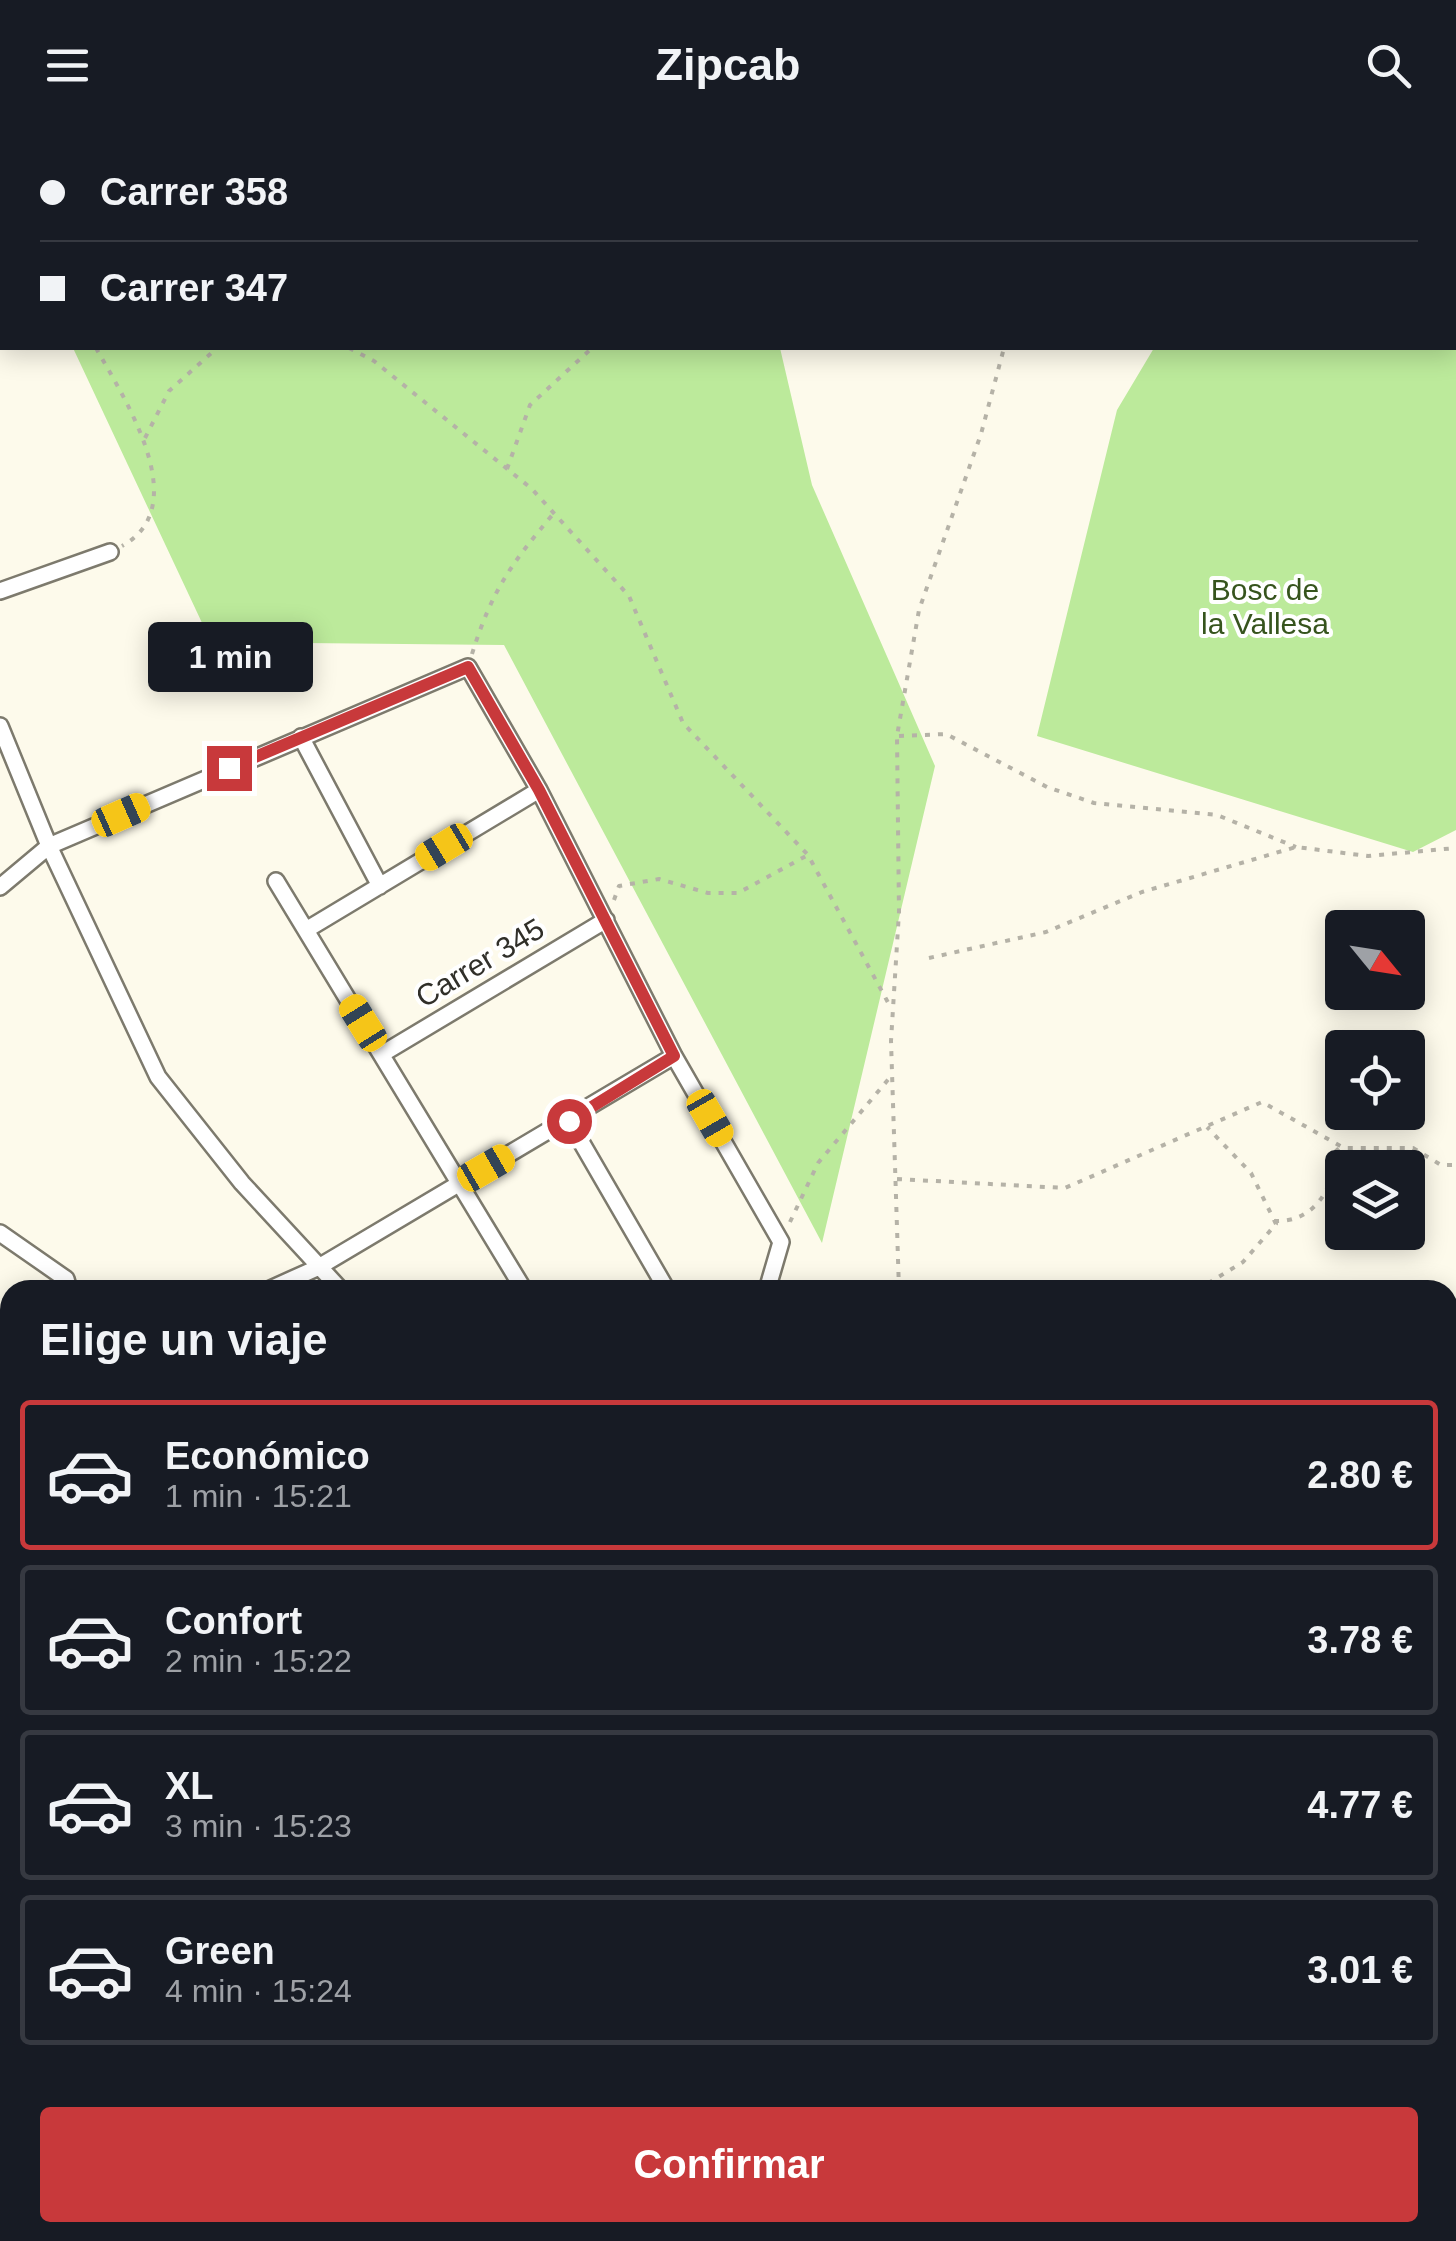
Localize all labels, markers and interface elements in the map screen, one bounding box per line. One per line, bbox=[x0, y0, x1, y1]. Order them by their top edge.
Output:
icon: menu bbox=[40, 38, 95, 93]
icon: search bbox=[1361, 38, 1416, 93]
text: Zipcab bbox=[655, 39, 801, 90]
text: Carrer 358 bbox=[100, 171, 288, 213]
text: Carrer 347 bbox=[100, 267, 288, 309]
park label: Bosc de la Vallesa bbox=[1201, 573, 1329, 640]
callout: 1 min bbox=[146, 623, 312, 693]
text: 1 min bbox=[189, 639, 272, 675]
route end bbox=[207, 746, 252, 791]
car bbox=[87, 789, 155, 841]
car bbox=[411, 819, 477, 875]
north arrow bbox=[1325, 910, 1425, 1010]
map controls bbox=[1325, 910, 1425, 1250]
street label: Carrer 345 bbox=[410, 911, 550, 1014]
car bbox=[334, 990, 392, 1056]
button: locate bbox=[1325, 1030, 1425, 1130]
car bbox=[682, 1085, 738, 1151]
route start bbox=[547, 1099, 592, 1144]
car bbox=[453, 1140, 519, 1196]
button: layers bbox=[1325, 1150, 1425, 1250]
text: Elige un viaje bbox=[40, 1314, 328, 1365]
icon: car bbox=[45, 1430, 135, 1520]
text: Económico bbox=[165, 1435, 370, 1477]
text: 2.80 € bbox=[1307, 1454, 1413, 1496]
text: 1 min · 15:21 bbox=[165, 1478, 352, 1514]
icon: car bbox=[45, 1595, 135, 1685]
text: Confort bbox=[165, 1600, 302, 1642]
text: 3.78 € bbox=[1307, 1619, 1413, 1661]
text: 2 min · 15:22 bbox=[165, 1643, 352, 1679]
icon: car bbox=[45, 1760, 135, 1850]
text: XL bbox=[165, 1765, 214, 1807]
text: 4.77 € bbox=[1307, 1784, 1413, 1826]
text: 3 min · 15:23 bbox=[165, 1808, 352, 1844]
icon: car bbox=[45, 1925, 135, 2015]
text: Green bbox=[165, 1930, 275, 1972]
text: 3.01 € bbox=[1307, 1949, 1413, 1991]
text: 4 min · 15:24 bbox=[165, 1973, 352, 2009]
button: Confirmar bbox=[40, 2107, 1418, 2222]

